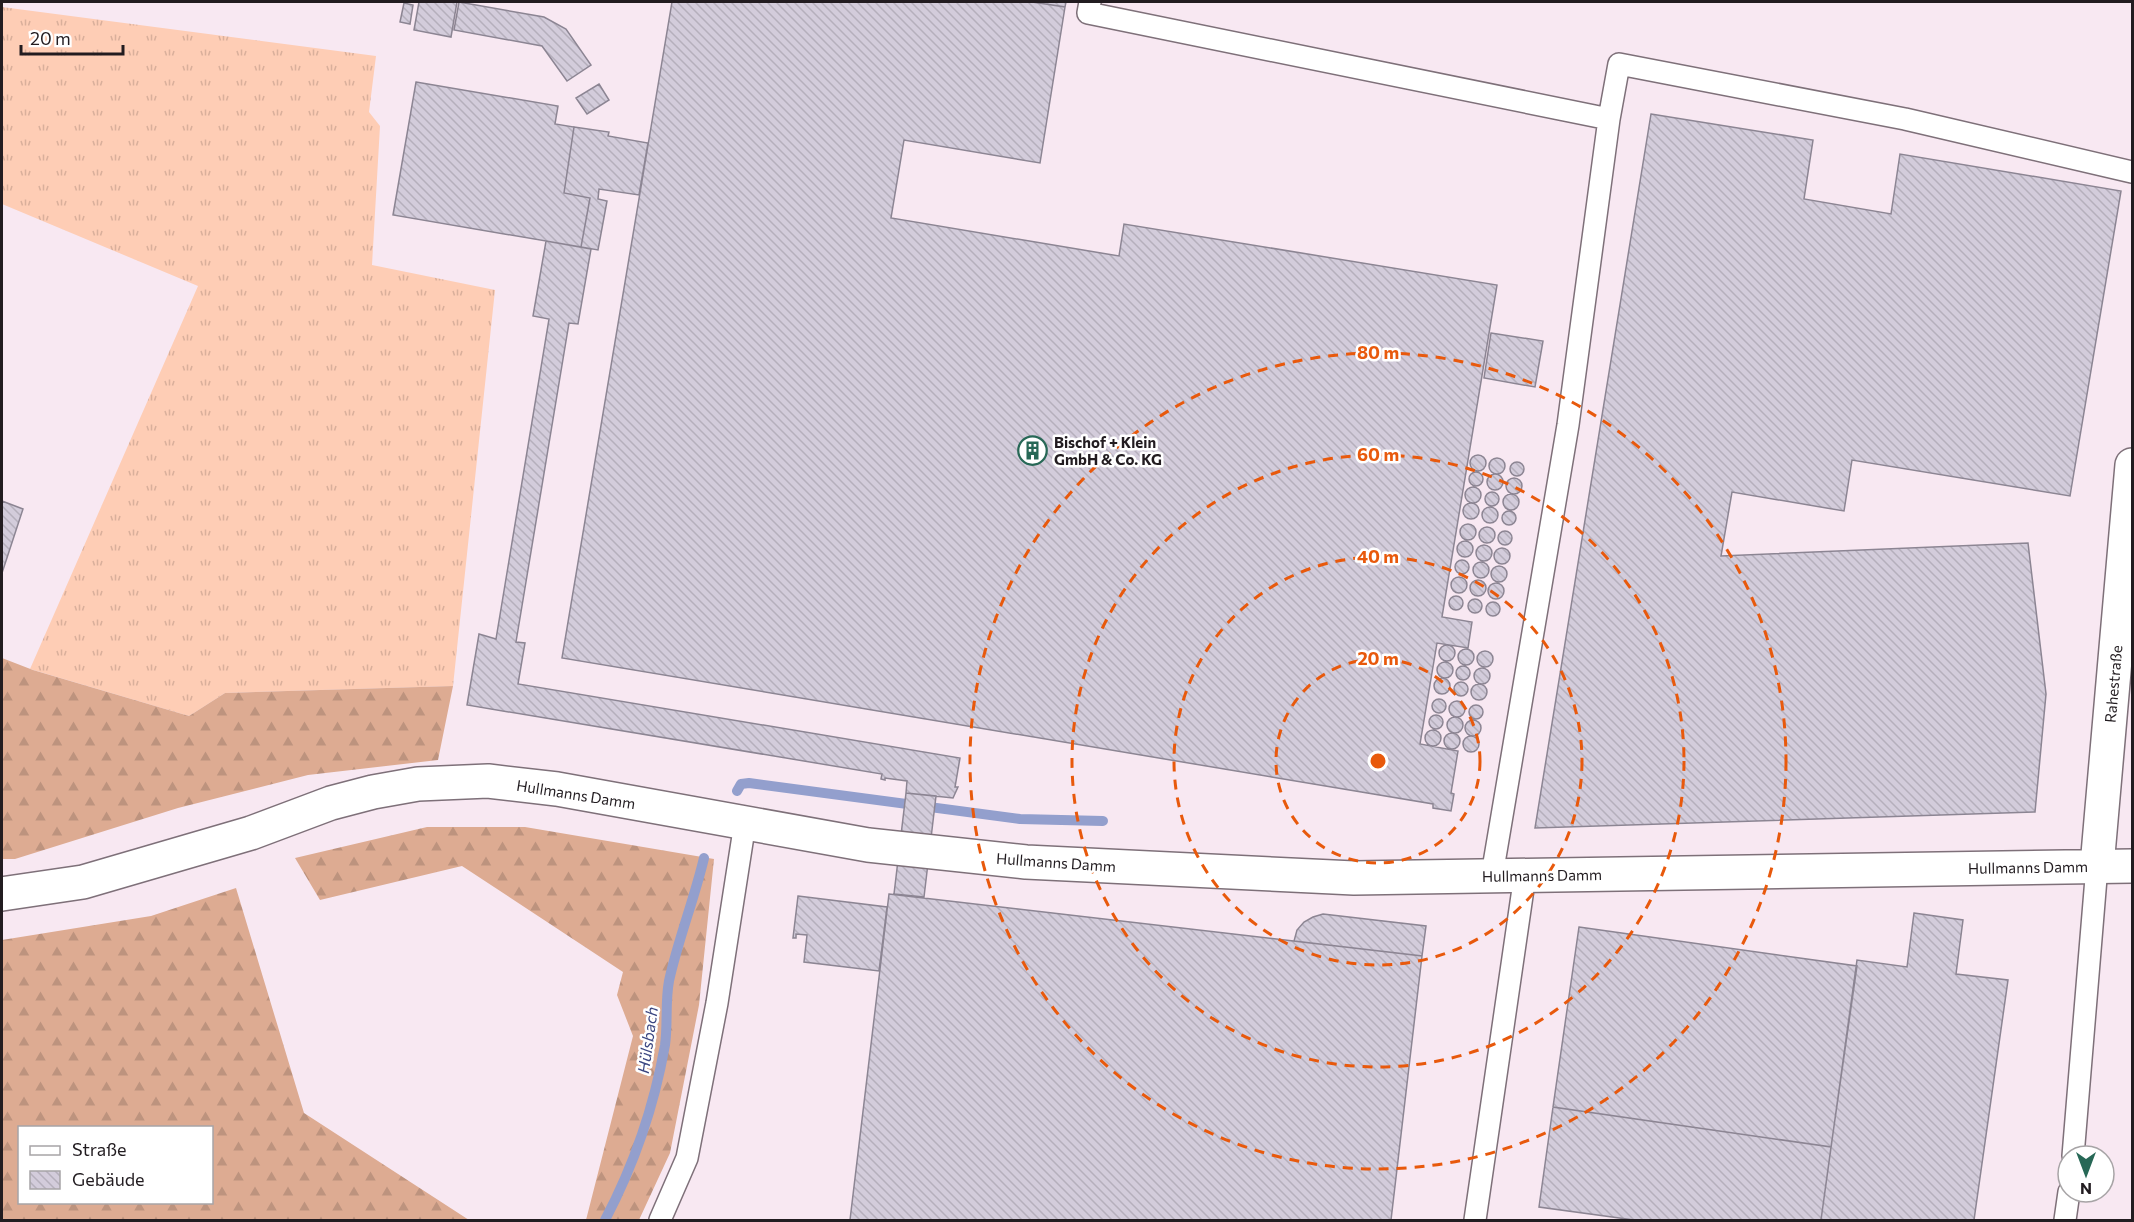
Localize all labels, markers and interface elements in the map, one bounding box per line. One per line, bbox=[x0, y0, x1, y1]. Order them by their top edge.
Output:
scale bar bbox=[21, 18, 123, 56]
text: 20 m bbox=[30, 27, 71, 49]
text: 80 m bbox=[1357, 341, 1399, 363]
place label: Bischof + Klein GmbH & Co. KG bbox=[1054, 433, 1162, 468]
building icon: Bischof + Klein GmbH & Co. KG bbox=[1017, 435, 1049, 467]
text: 60 m bbox=[1357, 443, 1399, 465]
text: 40 m bbox=[1357, 545, 1399, 567]
street label: Rahestraße bbox=[2101, 644, 2125, 724]
text: 20 m bbox=[1357, 647, 1399, 669]
centre of rings bbox=[1368, 751, 1388, 771]
street label: Hullmanns Damm bbox=[515, 776, 637, 812]
street label: Hullmanns Damm bbox=[995, 849, 1117, 875]
street label: Hullmanns Damm bbox=[1968, 857, 2088, 877]
street label: Hullmanns Damm bbox=[1482, 865, 1602, 885]
water label: Hülsbach bbox=[633, 1005, 661, 1075]
legend bbox=[18, 1126, 213, 1204]
text: Straße bbox=[72, 1138, 127, 1160]
north arrow bbox=[2056, 1144, 2116, 1204]
text: Gebäude bbox=[72, 1168, 145, 1190]
text: N bbox=[2080, 1180, 2092, 1199]

